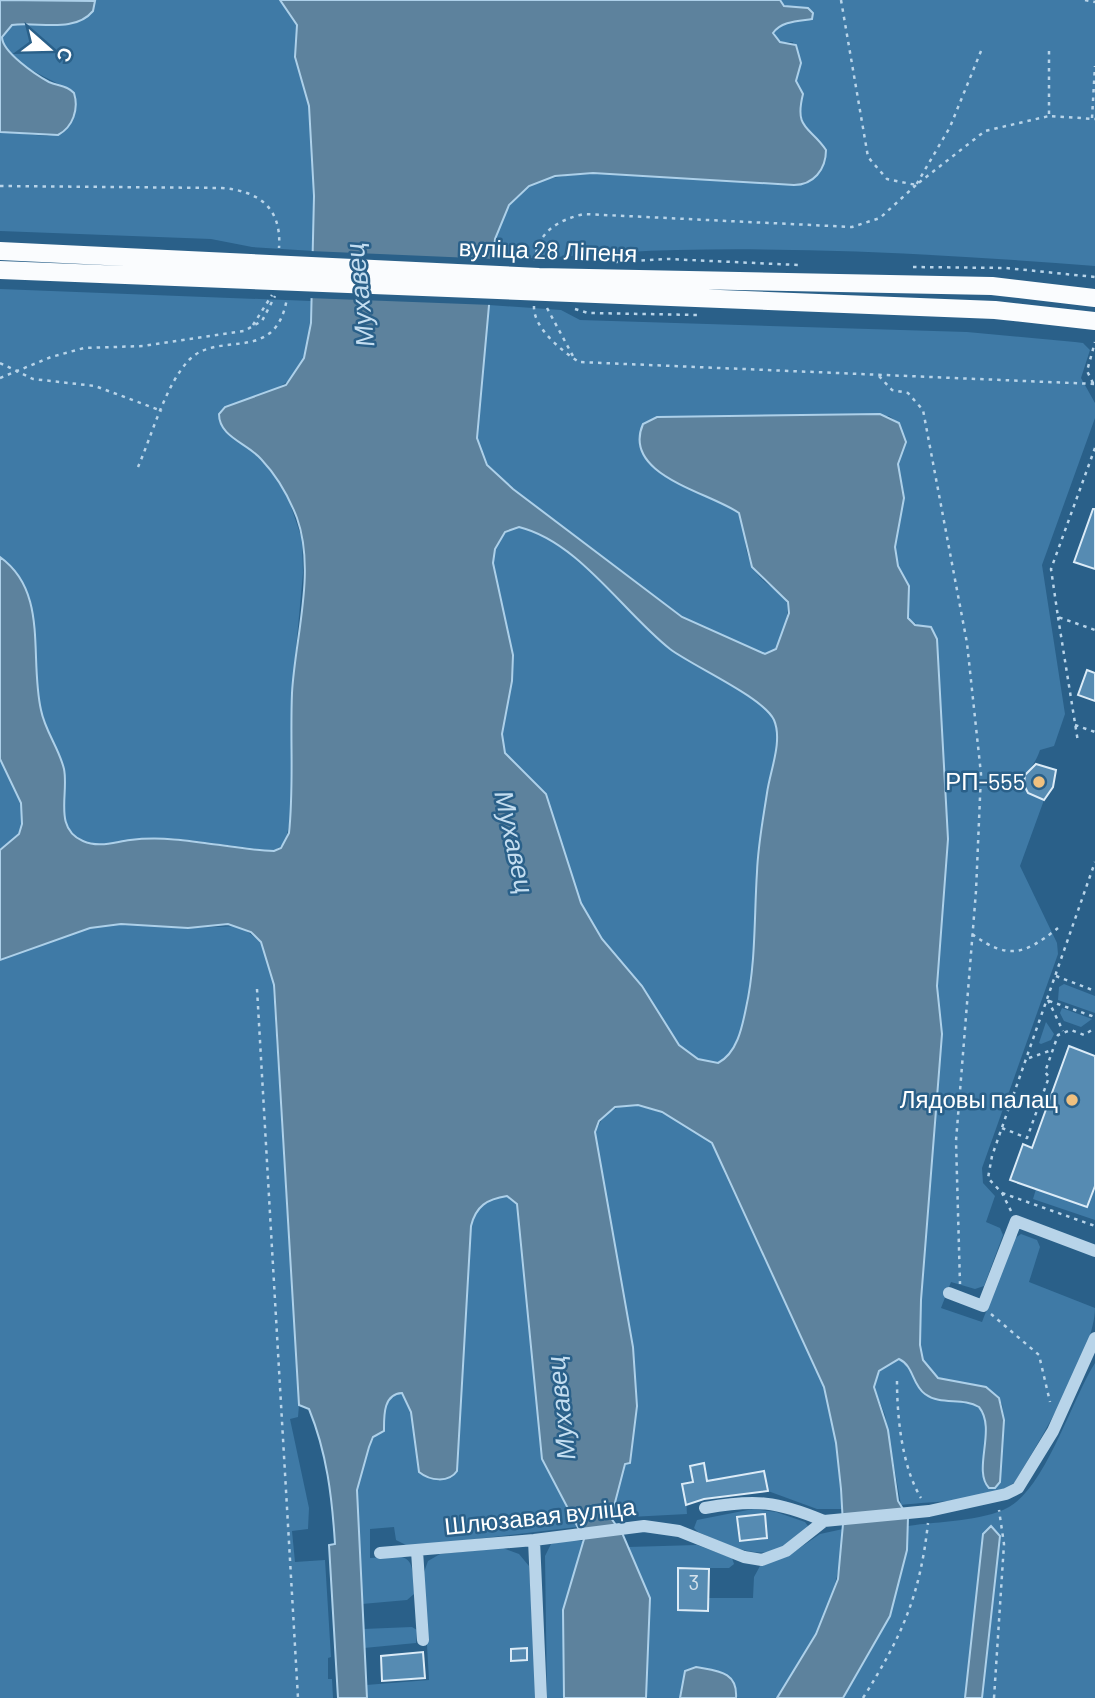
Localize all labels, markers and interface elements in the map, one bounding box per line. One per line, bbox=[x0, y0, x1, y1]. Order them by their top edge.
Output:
north arrow bbox=[14, 14, 84, 84]
text: С bbox=[52, 45, 79, 66]
street label: вуліца 28 Ліпеня bbox=[458, 232, 638, 267]
water label: Мухавец bbox=[338, 242, 379, 349]
place label: РП-555 bbox=[945, 766, 1025, 795]
marker: РП-555 bbox=[1031, 774, 1047, 790]
water label: Мухавец bbox=[489, 787, 541, 896]
place label: Лядовы палац bbox=[900, 1084, 1058, 1113]
marker: Лядовы палац bbox=[1064, 1092, 1080, 1108]
water label: Мухавец bbox=[539, 1355, 580, 1462]
street label: Шлюзавая вуліца bbox=[443, 1491, 638, 1540]
house number: 3 bbox=[689, 1569, 699, 1594]

